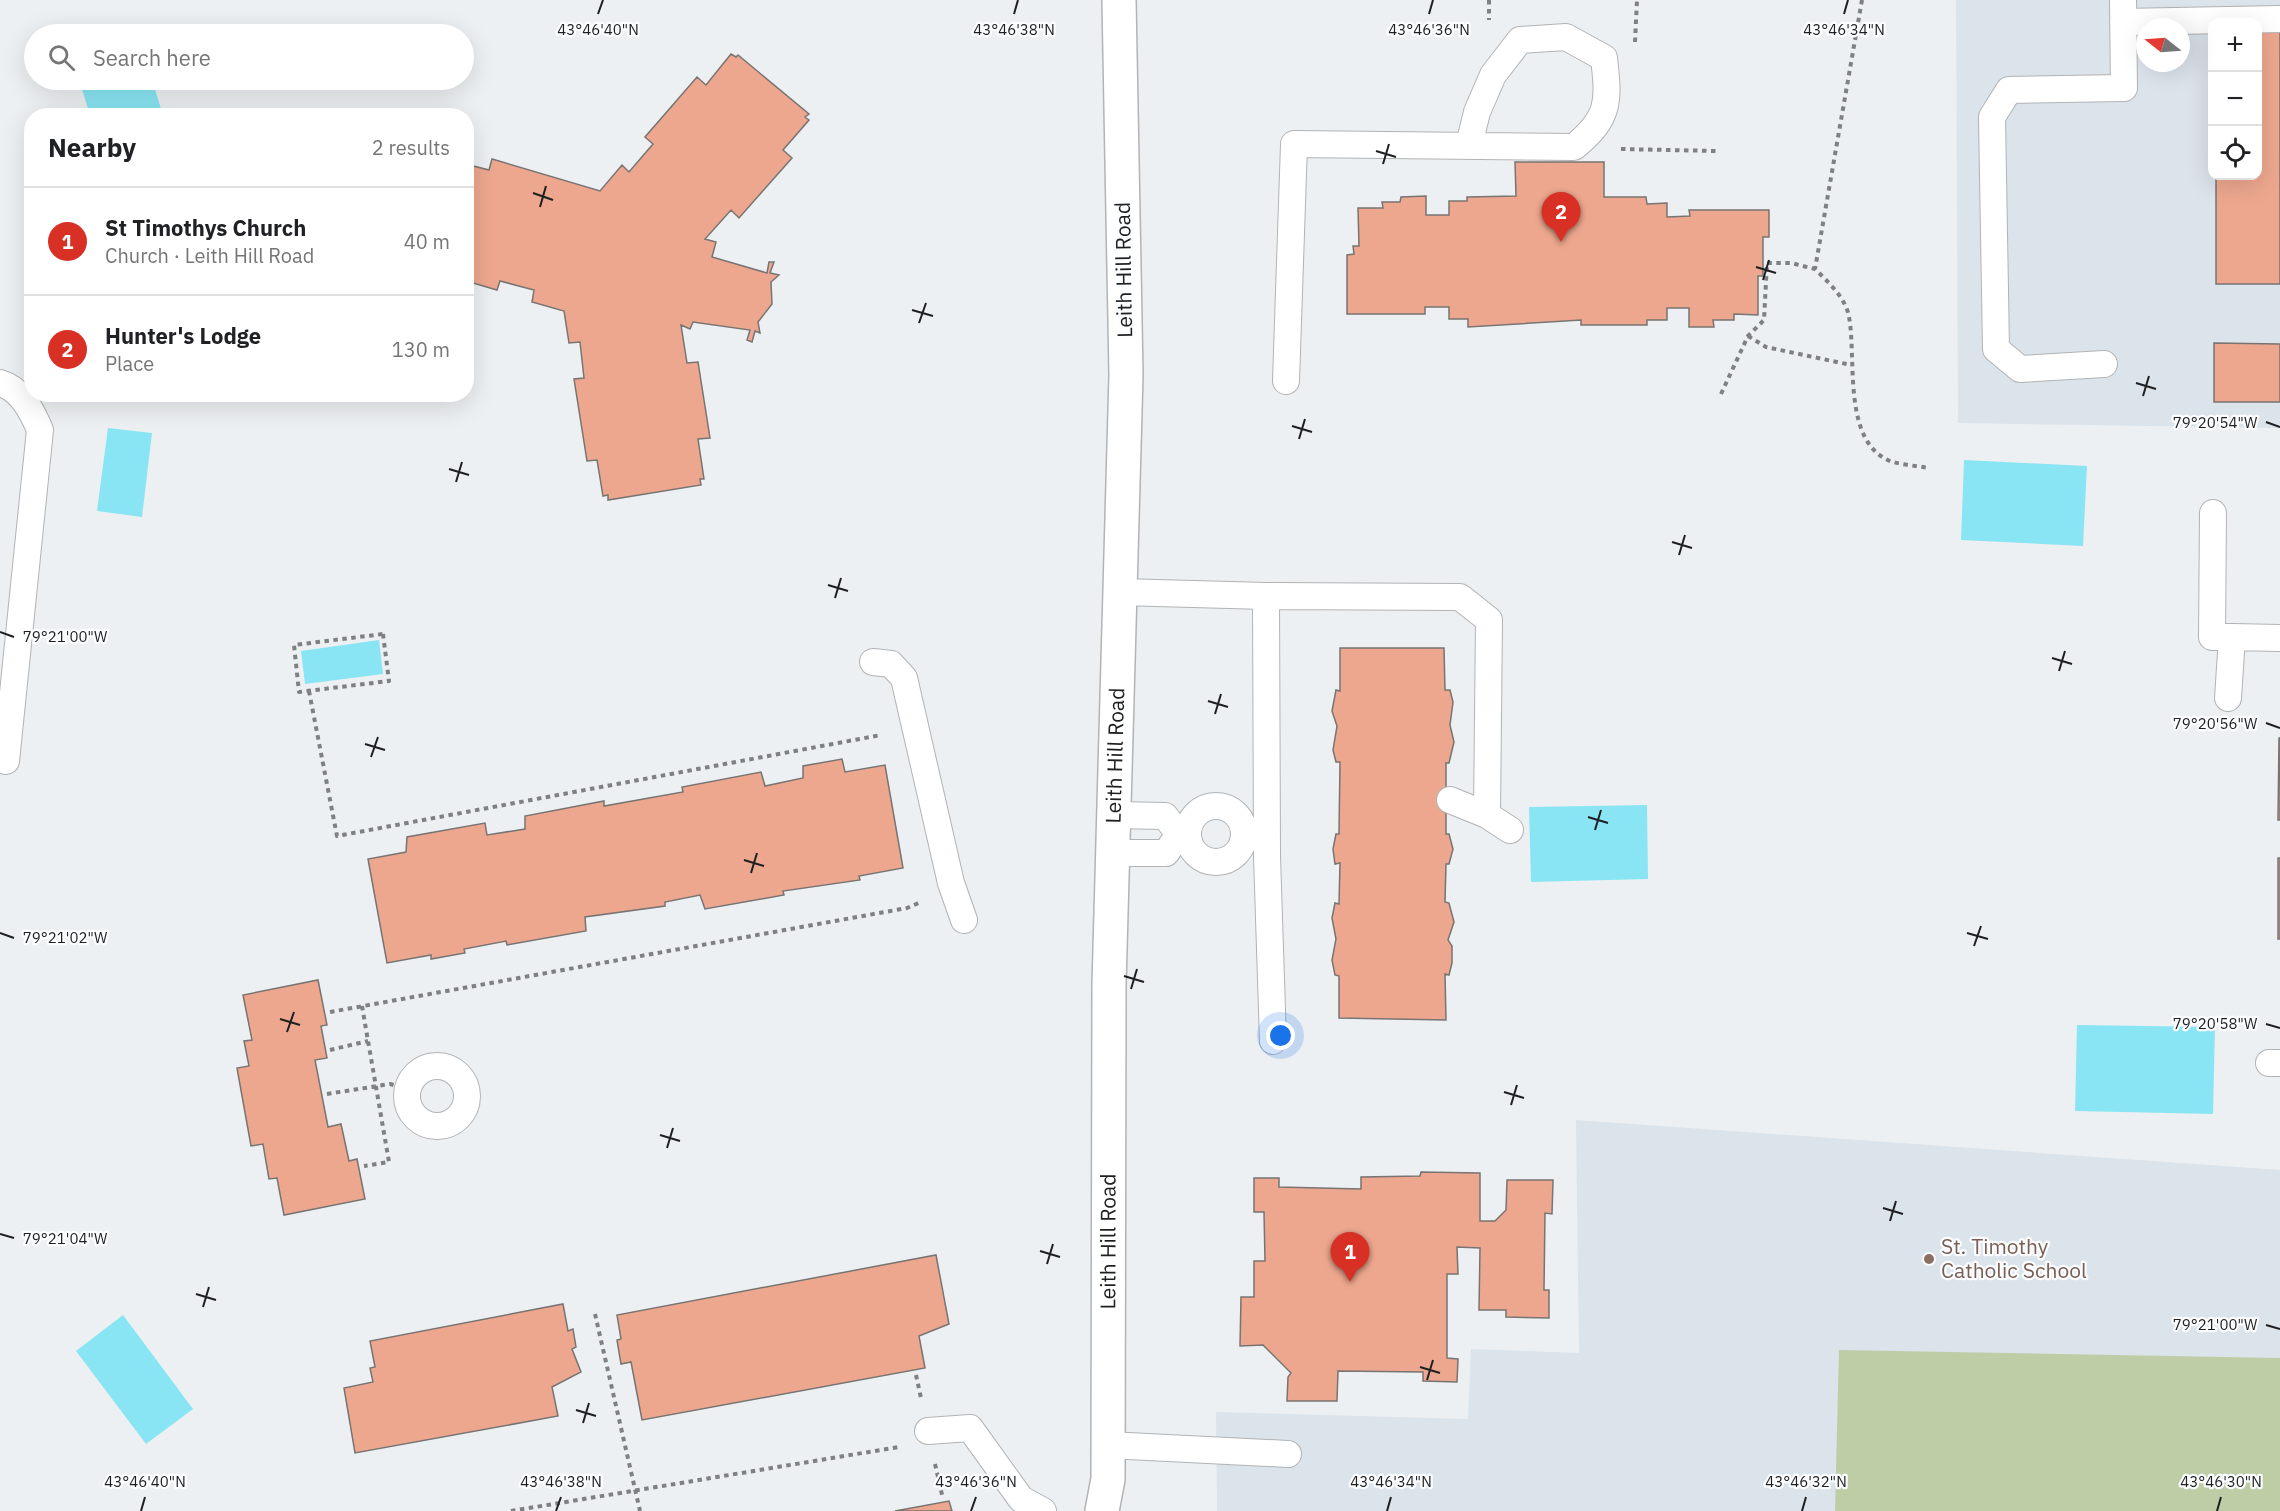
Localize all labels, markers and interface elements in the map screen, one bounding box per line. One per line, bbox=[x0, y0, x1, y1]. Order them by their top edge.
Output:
north arrow bbox=[2136, 18, 2190, 72]
map controls bbox=[2208, 18, 2262, 180]
button: + bbox=[2208, 18, 2262, 72]
text: 43°46'40"N bbox=[557, 20, 639, 39]
text: 43°46'38"N bbox=[973, 20, 1055, 39]
text: 43°46'36"N bbox=[1388, 20, 1470, 39]
text: 43°46'34"N bbox=[1803, 20, 1885, 39]
search box bbox=[24, 24, 474, 90]
icon: search bbox=[45, 41, 78, 74]
text: Search here bbox=[93, 43, 211, 72]
button: − bbox=[2208, 72, 2262, 126]
button: locate bbox=[2208, 126, 2262, 180]
text: Nearby bbox=[48, 130, 136, 164]
text: 2 results bbox=[372, 134, 450, 161]
pin: 2 bbox=[1542, 192, 1580, 242]
street label: Leith Hill Road bbox=[1108, 202, 1138, 338]
text: St Timothys Church bbox=[105, 213, 306, 242]
text: 1 bbox=[62, 228, 74, 255]
text: 40 m bbox=[404, 228, 450, 255]
text: Church · Leith Hill Road bbox=[105, 242, 314, 269]
text: Hunter's Lodge bbox=[105, 321, 261, 350]
text: 2 bbox=[62, 336, 74, 363]
text: 130 m bbox=[392, 336, 450, 363]
text: Place bbox=[105, 350, 154, 377]
text: 79°20'54"W bbox=[2173, 413, 2258, 432]
text: 79°21'00"W bbox=[23, 627, 108, 646]
street label: Leith Hill Road bbox=[1099, 687, 1130, 824]
text: 79°20'56"W bbox=[2173, 714, 2258, 733]
text: 79°21'02"W bbox=[23, 928, 108, 947]
text: 79°20'58"W bbox=[2173, 1014, 2258, 1033]
your location bbox=[1266, 1021, 1295, 1050]
street label: Leith Hill Road bbox=[1093, 1173, 1122, 1310]
text: 79°21'04"W bbox=[23, 1229, 108, 1248]
pin: 1 bbox=[1330, 1232, 1370, 1282]
place label: St. Timothy Catholic School bbox=[1941, 1232, 2087, 1284]
marker: St. Timothy Catholic School bbox=[1922, 1252, 1936, 1266]
text: 79°21'00"W bbox=[2173, 1315, 2258, 1334]
text: 43°46'40"N bbox=[104, 1472, 186, 1491]
text: 43°46'38"N bbox=[520, 1472, 602, 1491]
text: 43°46'36"N bbox=[935, 1472, 1017, 1491]
text: 43°46'34"N bbox=[1350, 1472, 1432, 1491]
text: 43°46'32"N bbox=[1765, 1472, 1847, 1491]
text: 43°46'30"N bbox=[2180, 1472, 2262, 1491]

